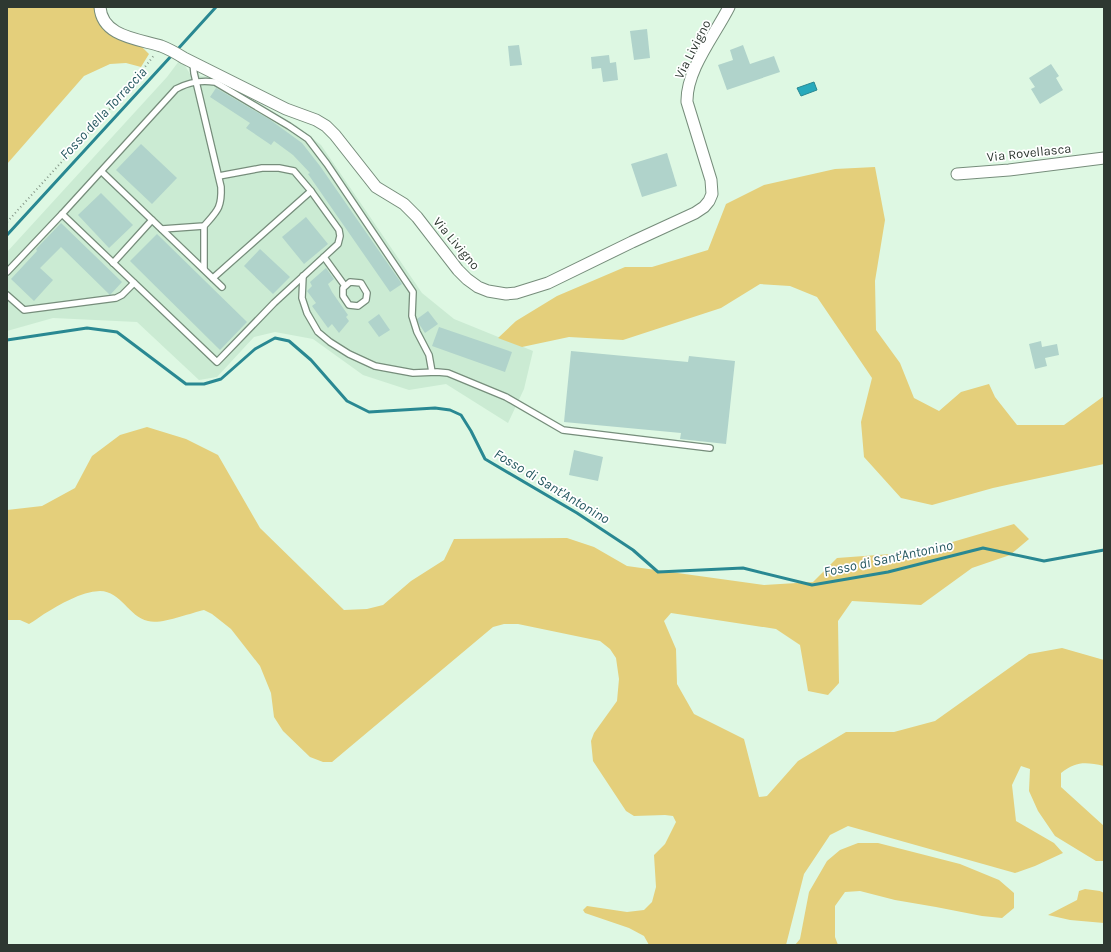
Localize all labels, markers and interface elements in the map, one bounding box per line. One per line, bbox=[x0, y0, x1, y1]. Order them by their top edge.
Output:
street label: Via Livigno bbox=[671, 17, 714, 81]
water label: Fosso della Torraccia bbox=[56, 64, 150, 163]
street label: Via Rovellasca bbox=[986, 141, 1072, 164]
street label: Via Livigno bbox=[430, 214, 483, 273]
water label: Fosso di Sant'Antonino bbox=[491, 445, 613, 528]
water label: Fosso di Sant'Antonino bbox=[822, 536, 954, 580]

